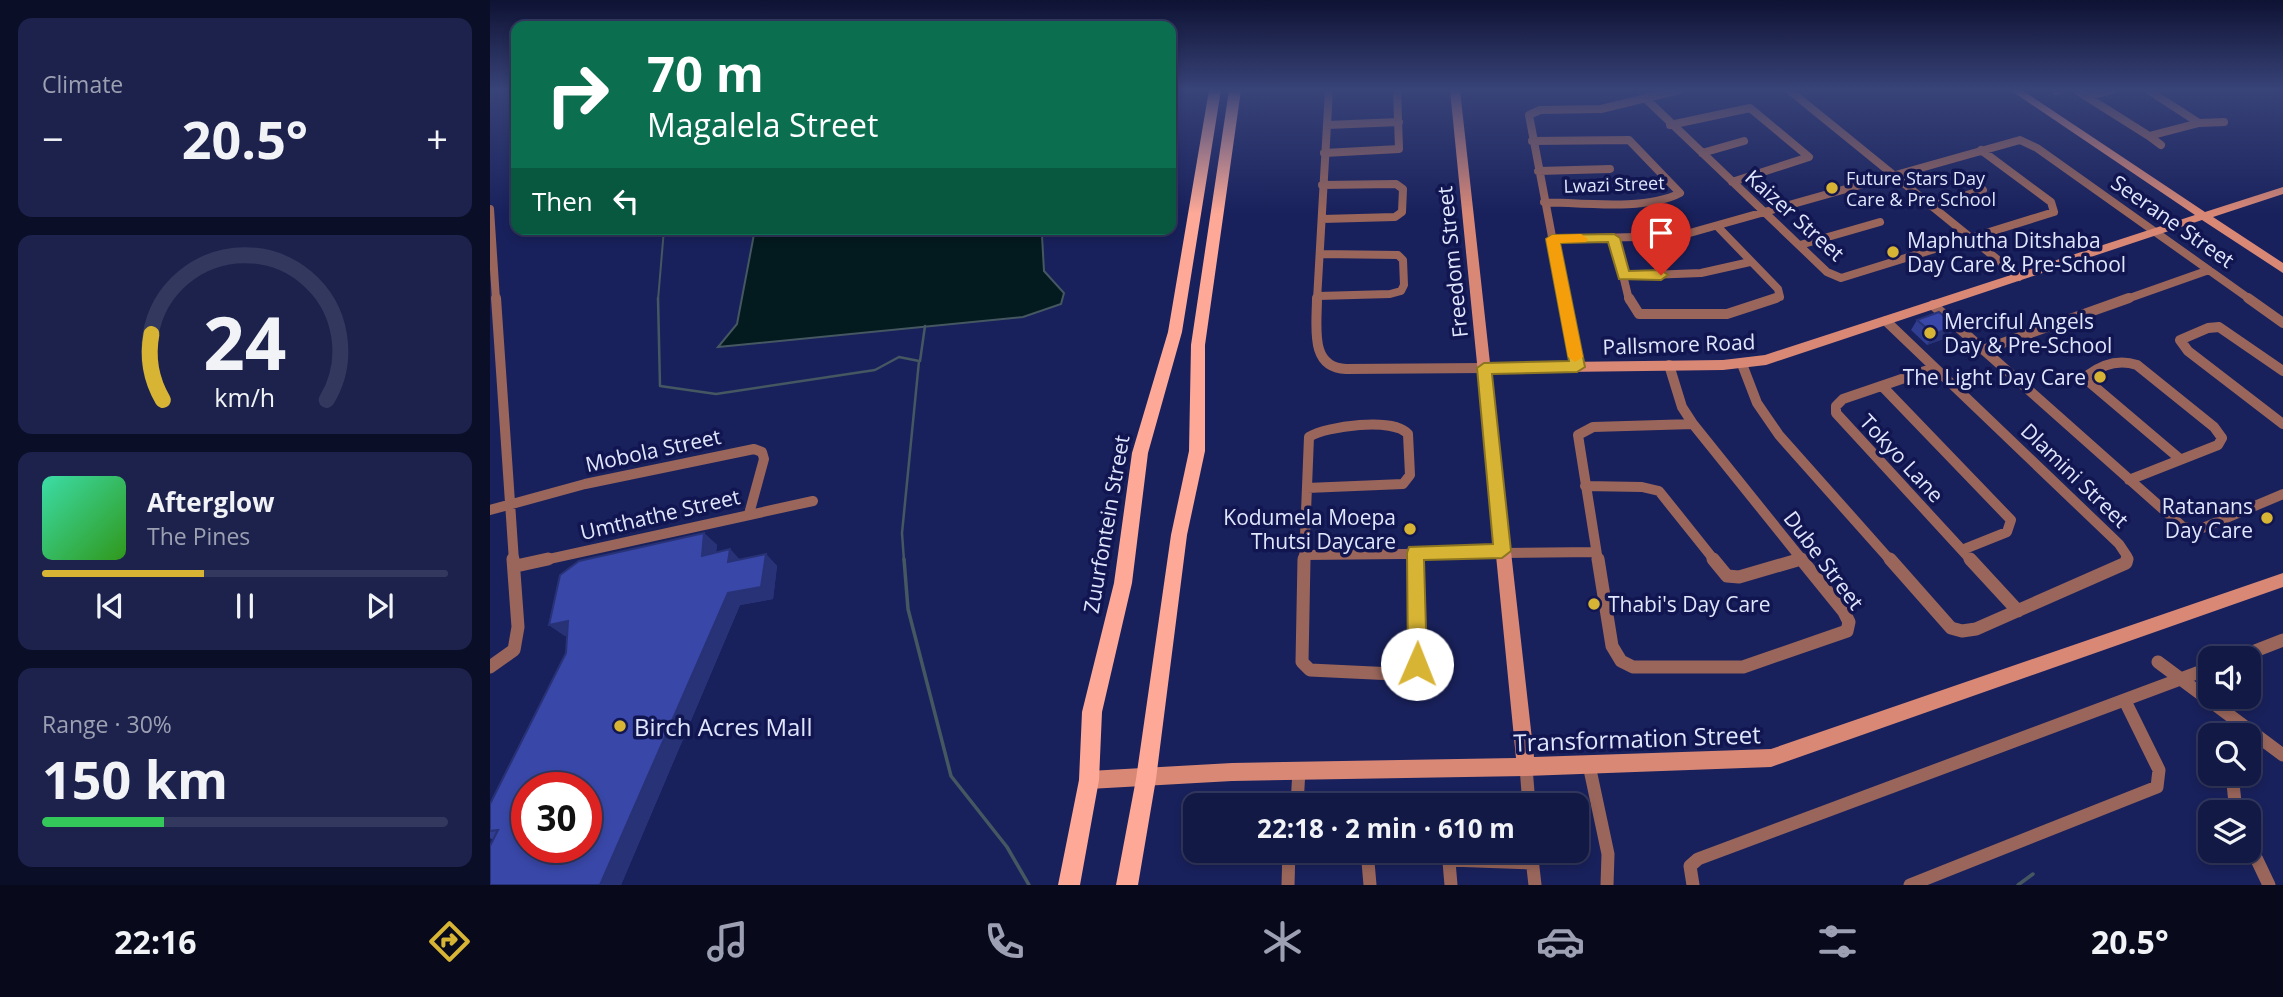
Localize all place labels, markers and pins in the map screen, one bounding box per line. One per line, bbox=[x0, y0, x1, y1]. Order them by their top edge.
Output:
place label: Future Stars Day Care & Pre School bbox=[1846, 166, 1996, 211]
marker: Future Stars Day Care & Pre School bbox=[1824, 180, 1840, 196]
pin bbox=[1631, 203, 1691, 275]
place label: Maphutha Ditshaba Day Care & Pre-School bbox=[1907, 226, 2126, 278]
marker: Maphutha Ditshaba Day Care & Pre-School bbox=[1885, 244, 1901, 260]
place label: Merciful Angels Day & Pre-School bbox=[1944, 307, 2112, 359]
marker: Merciful Angels Day & Pre-School bbox=[1922, 325, 1938, 341]
place label: The Light Day Care bbox=[1903, 363, 2086, 391]
marker: The Light Day Care bbox=[2092, 369, 2108, 385]
place label: Ratanans Day Care bbox=[2162, 492, 2253, 544]
place label: Kodumela Moepa Thutsi Daycare bbox=[1223, 503, 1396, 555]
marker: Ratanans Day Care bbox=[2259, 510, 2275, 526]
marker: Kodumela Moepa Thutsi Daycare bbox=[1402, 521, 1418, 537]
place label: Thabi's Day Care bbox=[1608, 590, 1770, 618]
marker: Thabi's Day Care bbox=[1586, 596, 1602, 612]
place label: Birch Acres Mall bbox=[634, 710, 813, 743]
marker: Birch Acres Mall bbox=[612, 718, 628, 734]

